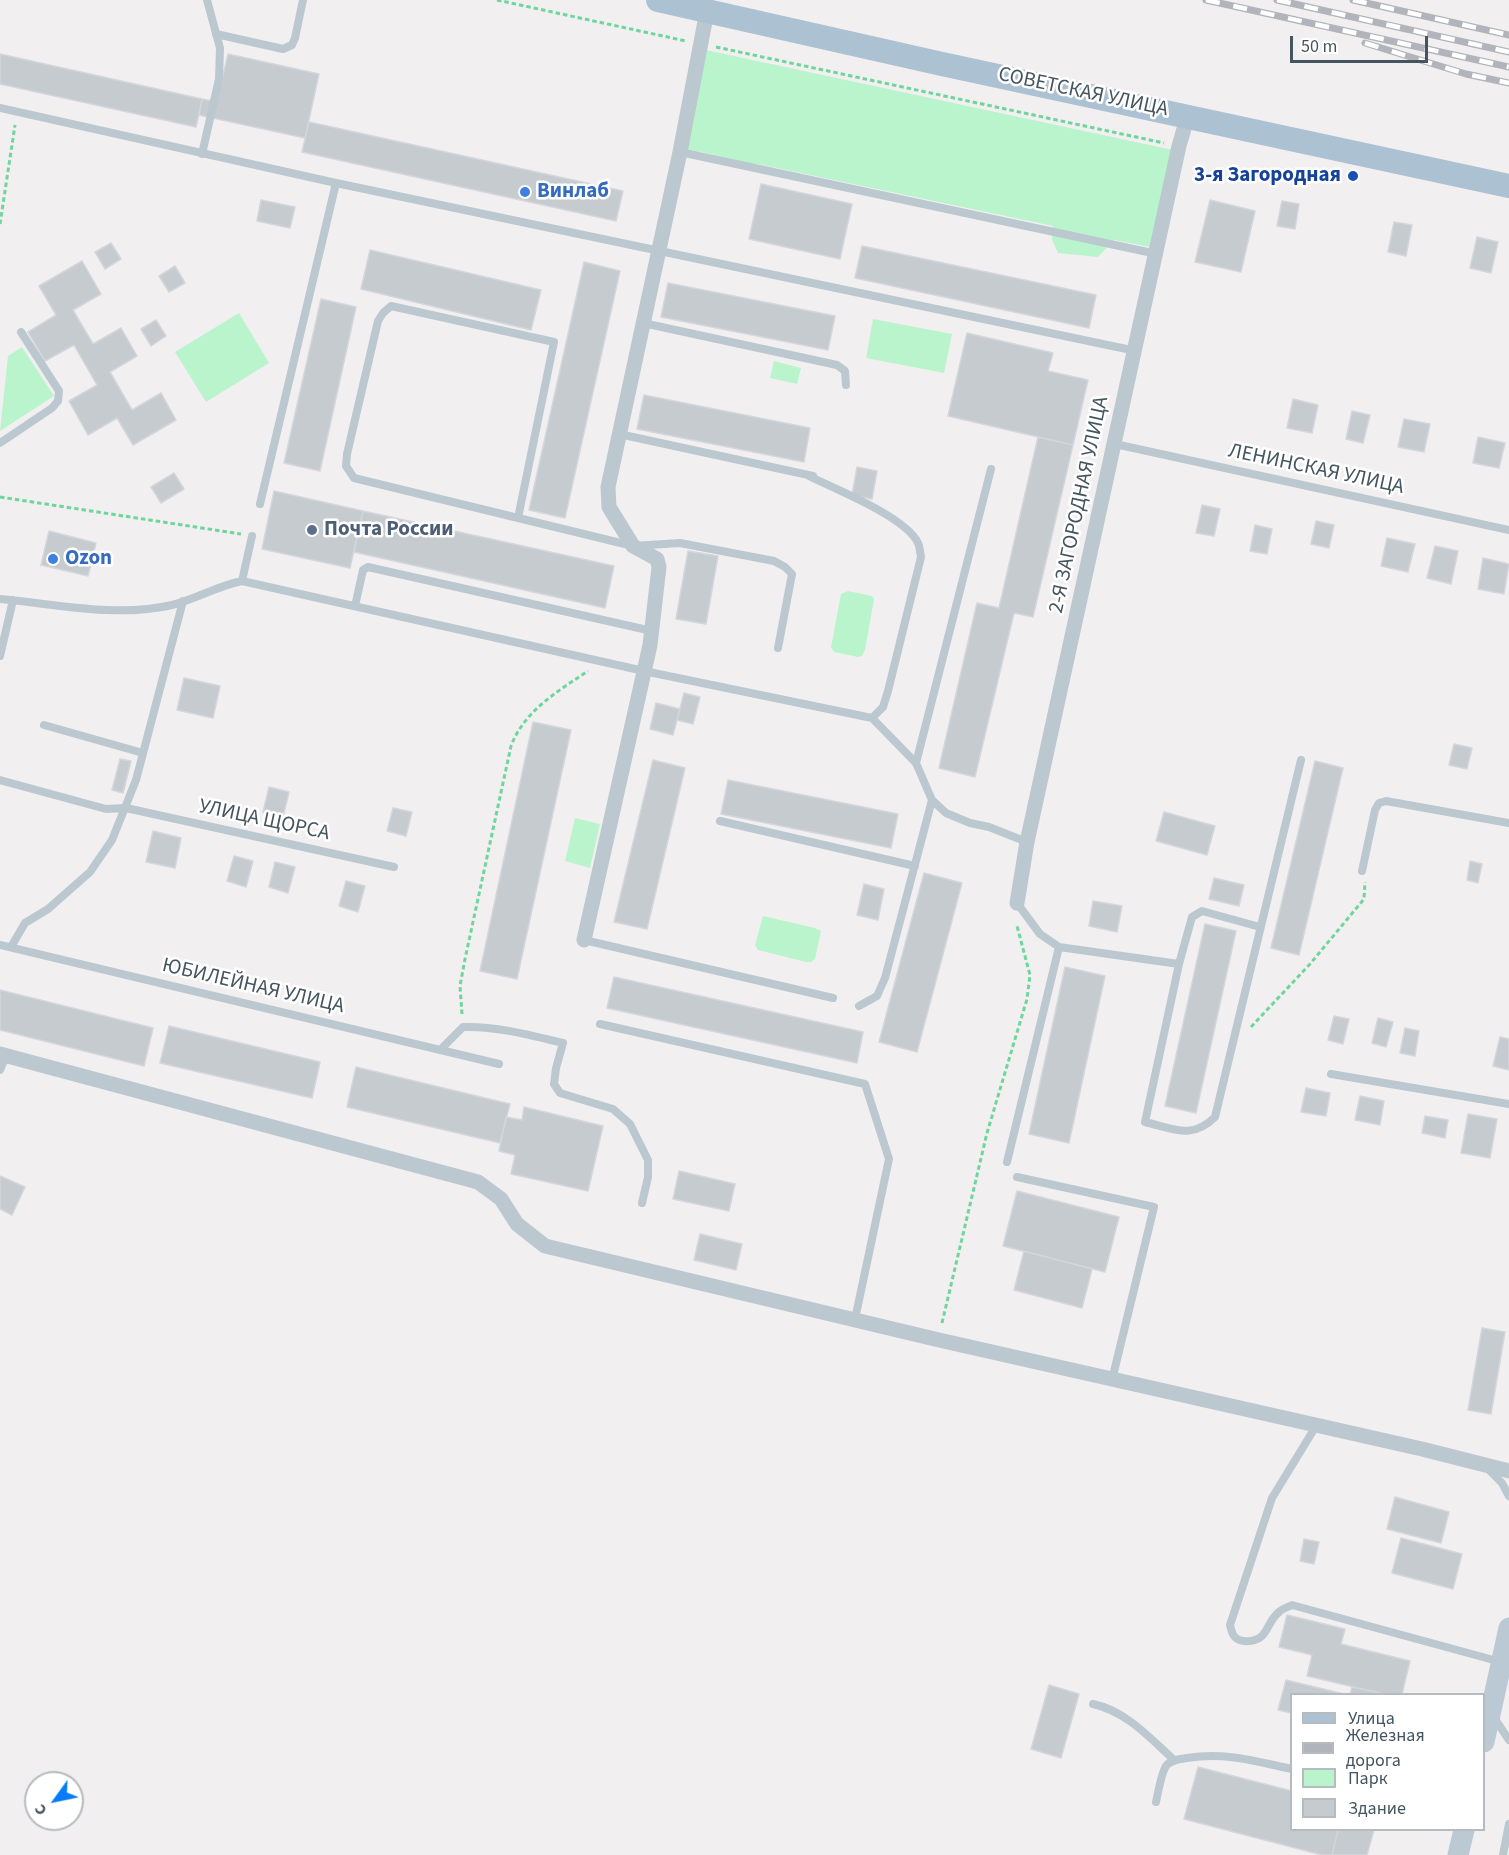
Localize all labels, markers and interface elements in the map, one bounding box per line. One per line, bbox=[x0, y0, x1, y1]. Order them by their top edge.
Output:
scale bar bbox=[1293, 24, 1431, 62]
text: 50 m bbox=[1301, 34, 1337, 59]
street label: СОВЕТСКАЯ УЛИЦА bbox=[996, 63, 1170, 123]
place label: 3-я Загородная bbox=[1194, 163, 1341, 189]
marker: 3-я Загородная bbox=[1346, 169, 1360, 183]
place label: Винлаб bbox=[537, 179, 609, 205]
marker: Винлаб bbox=[518, 185, 532, 199]
street label: 2-Я ЗАГОРОДНАЯ УЛИЦА bbox=[1045, 394, 1115, 616]
street label: ЛЕНИНСКАЯ УЛИЦА bbox=[1226, 439, 1406, 501]
place label: Почта России bbox=[324, 517, 454, 543]
marker: Почта России bbox=[305, 523, 319, 537]
place label: Ozon bbox=[65, 546, 112, 572]
marker: Ozon bbox=[46, 552, 60, 566]
street label: УЛИЦА ЩОРСА bbox=[196, 795, 332, 847]
street label: ЮБИЛЕЙНАЯ УЛИЦА bbox=[160, 954, 346, 1020]
legend bbox=[1290, 1693, 1485, 1831]
text: Улица bbox=[1348, 1706, 1395, 1731]
text: Железная дорога bbox=[1346, 1723, 1425, 1773]
text: Парк bbox=[1348, 1766, 1388, 1791]
north arrow bbox=[24, 1771, 84, 1831]
text: Здание bbox=[1348, 1796, 1406, 1821]
text: С bbox=[29, 1800, 52, 1820]

